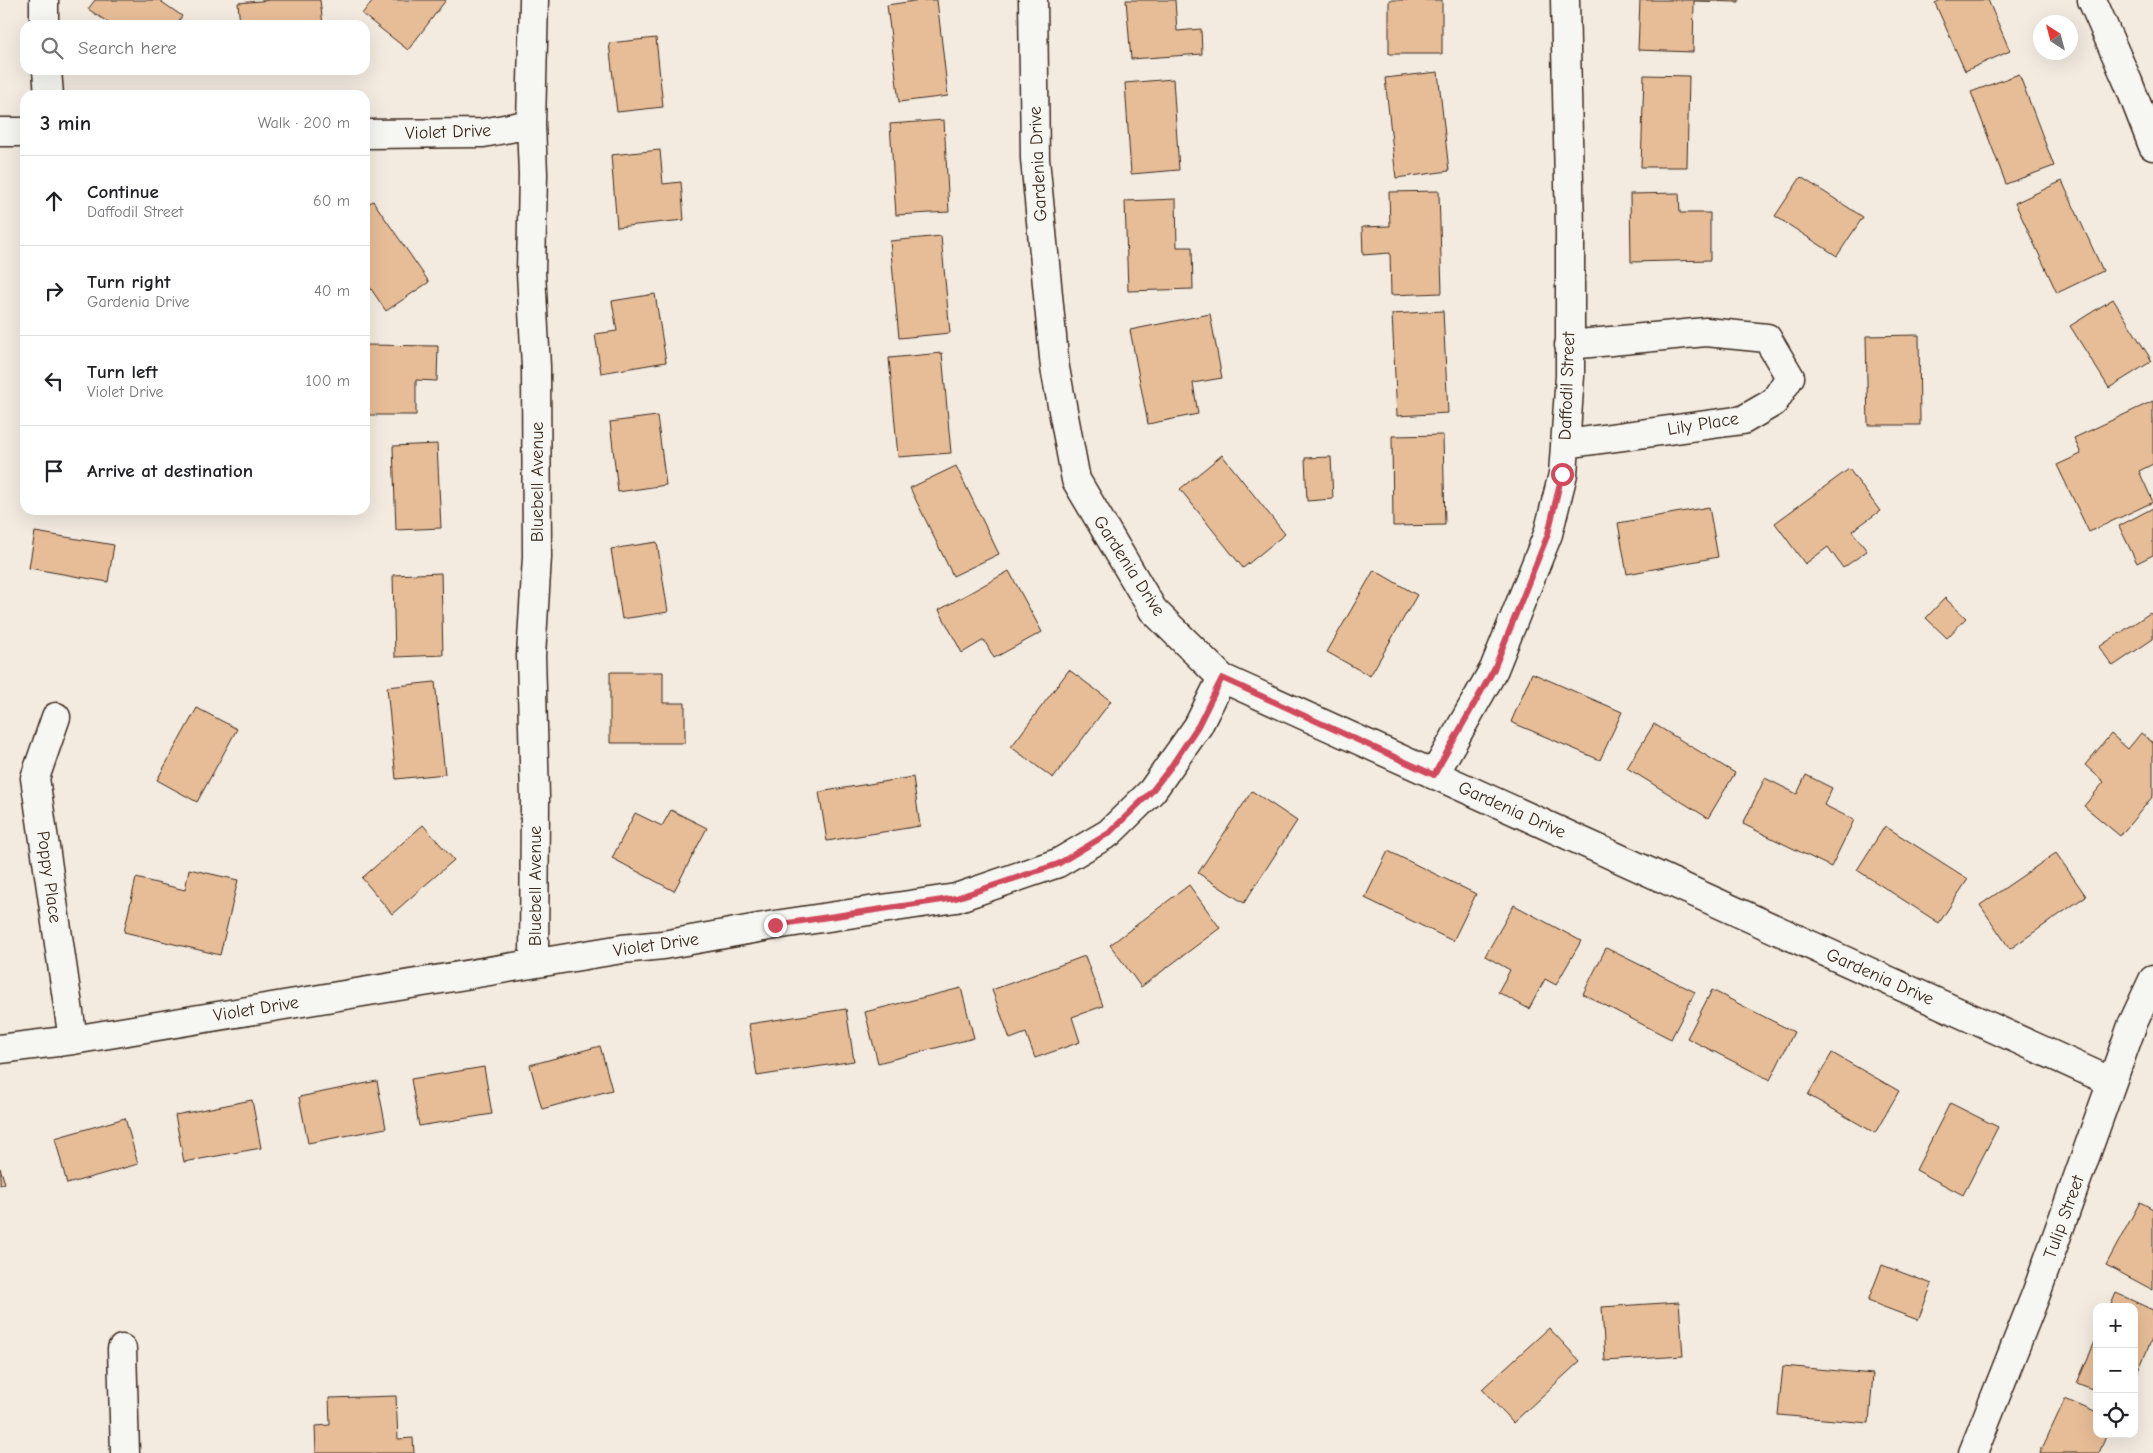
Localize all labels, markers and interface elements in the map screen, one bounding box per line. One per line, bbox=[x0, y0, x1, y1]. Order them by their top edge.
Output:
north arrow bbox=[2033, 15, 2078, 60]
search box bbox=[20, 20, 370, 75]
icon: search bbox=[38, 34, 66, 62]
text: Search here bbox=[78, 37, 177, 59]
street label: Gardenia Drive bbox=[1024, 106, 1052, 222]
text: 3 min bbox=[40, 111, 91, 135]
text: Walk · 200 m bbox=[258, 114, 350, 132]
street label: Violet Drive bbox=[405, 120, 491, 144]
text: Continue bbox=[87, 181, 159, 203]
icon: ahead bbox=[40, 187, 68, 215]
text: 60 m bbox=[313, 192, 350, 210]
text: Daffodil Street bbox=[87, 203, 183, 221]
text: Turn right bbox=[87, 271, 171, 293]
icon: right bbox=[40, 277, 68, 305]
text: 40 m bbox=[314, 282, 350, 300]
text: Gardenia Drive bbox=[87, 293, 190, 311]
street label: Daffodil Street bbox=[1555, 331, 1579, 441]
text: Turn left bbox=[87, 361, 158, 383]
icon: left bbox=[40, 367, 68, 395]
text: 100 m bbox=[306, 372, 350, 390]
text: Violet Drive bbox=[87, 383, 164, 401]
street label: Lily Place bbox=[1666, 408, 1740, 440]
street label: Bluebell Avenue bbox=[527, 422, 548, 542]
icon: arrive bbox=[40, 457, 68, 485]
text: Arrive at destination bbox=[87, 460, 253, 482]
route start bbox=[1551, 463, 1574, 486]
street label: Gardenia Drive bbox=[1089, 512, 1169, 620]
street label: Gardenia Drive bbox=[1455, 777, 1569, 843]
street label: Bluebell Avenue bbox=[525, 826, 546, 946]
street label: Poppy Place bbox=[32, 830, 66, 924]
route end bbox=[764, 914, 787, 937]
street label: Violet Drive bbox=[612, 929, 700, 961]
street label: Gardenia Drive bbox=[1823, 944, 1937, 1010]
street label: Violet Drive bbox=[212, 992, 300, 1026]
street label: Tulip Street bbox=[2039, 1172, 2089, 1262]
map controls bbox=[2093, 1303, 2138, 1438]
button: + bbox=[2093, 1303, 2138, 1348]
button: − bbox=[2093, 1348, 2138, 1393]
button: locate bbox=[2093, 1393, 2138, 1438]

